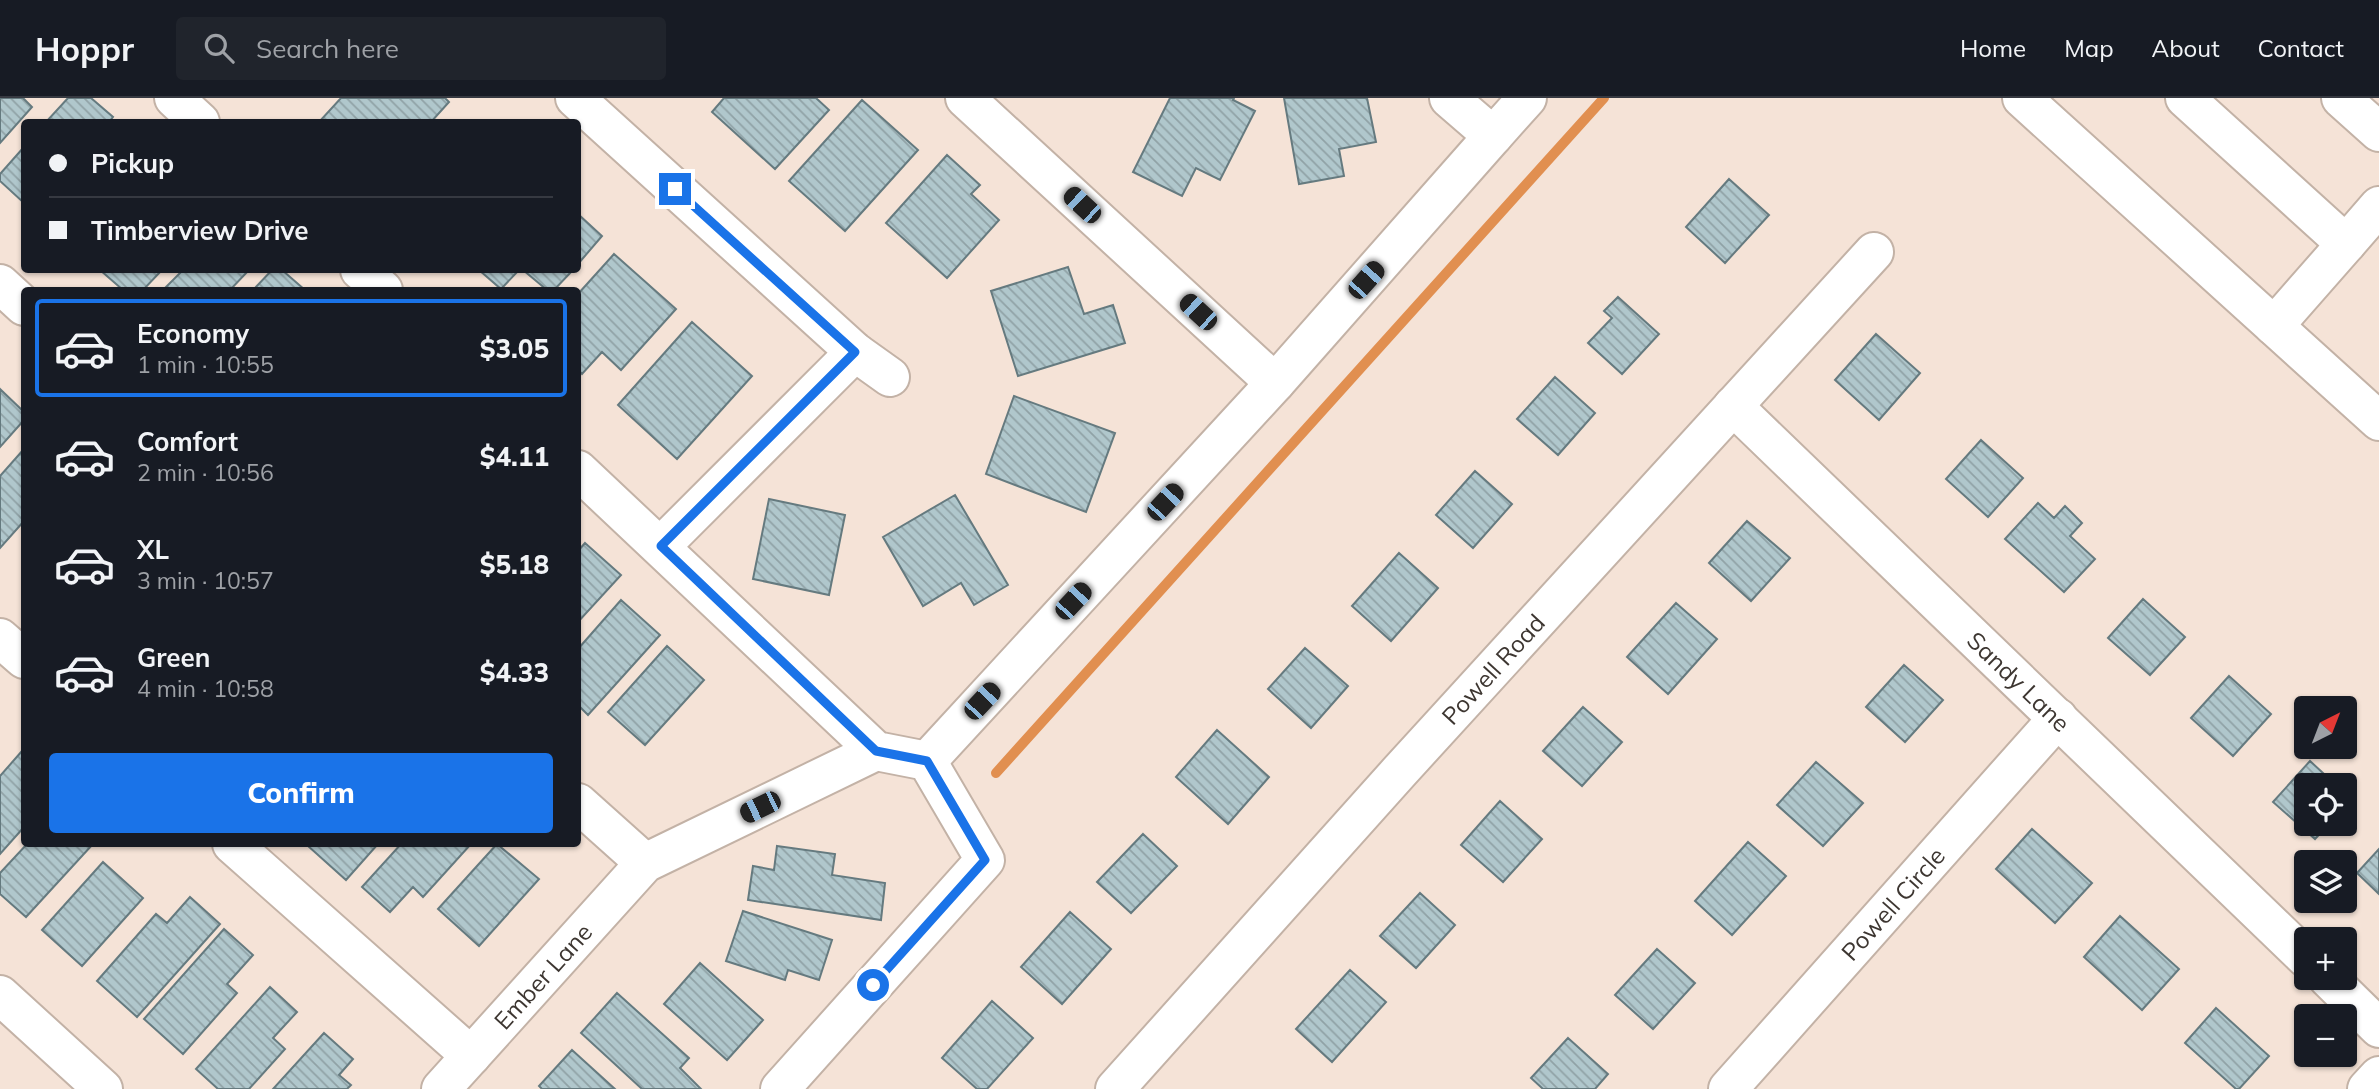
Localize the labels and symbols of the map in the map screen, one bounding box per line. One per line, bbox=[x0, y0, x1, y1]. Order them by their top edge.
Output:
route end bbox=[659, 173, 691, 205]
car bbox=[1060, 183, 1105, 227]
car bbox=[1345, 257, 1388, 303]
car bbox=[1176, 290, 1221, 334]
car bbox=[1143, 479, 1188, 525]
car bbox=[1051, 578, 1096, 624]
street label: Powell Road bbox=[1435, 608, 1551, 730]
street label: Sandy Lane bbox=[1961, 625, 2077, 738]
car bbox=[960, 678, 1005, 724]
north arrow bbox=[2294, 696, 2357, 760]
car bbox=[737, 788, 784, 826]
street label: Powell Circle bbox=[1835, 841, 1951, 967]
street label: Ember Lane bbox=[487, 917, 598, 1035]
route start bbox=[857, 969, 889, 1001]

